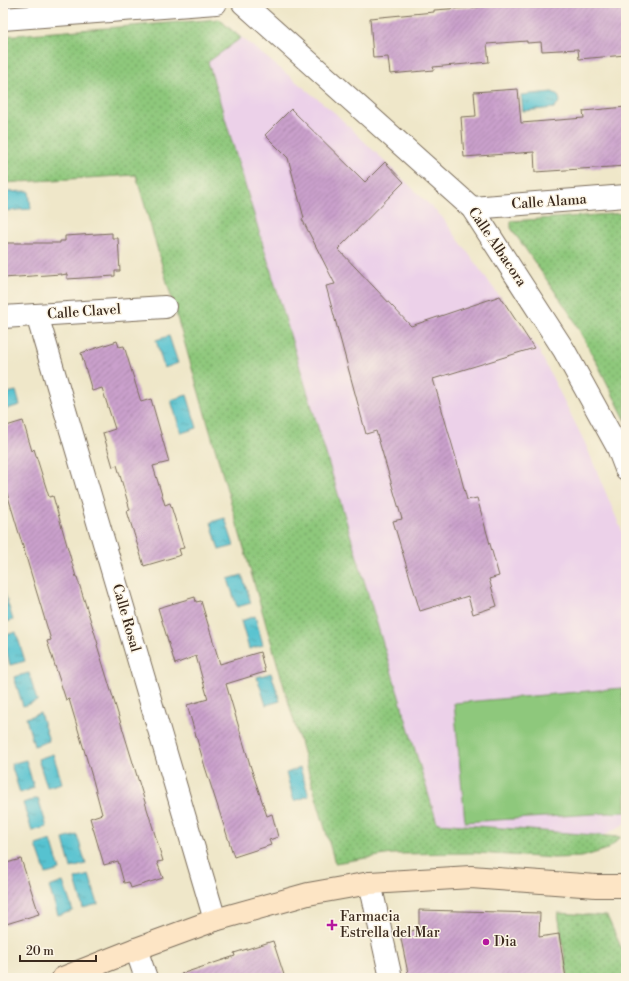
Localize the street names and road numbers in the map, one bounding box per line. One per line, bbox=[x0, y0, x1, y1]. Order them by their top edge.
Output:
street label: Calle Alama bbox=[511, 190, 588, 214]
street label: Calle Albacora bbox=[464, 204, 531, 291]
street label: Calle Clavel bbox=[47, 300, 121, 324]
street label: Calle Rosal bbox=[108, 582, 144, 654]

